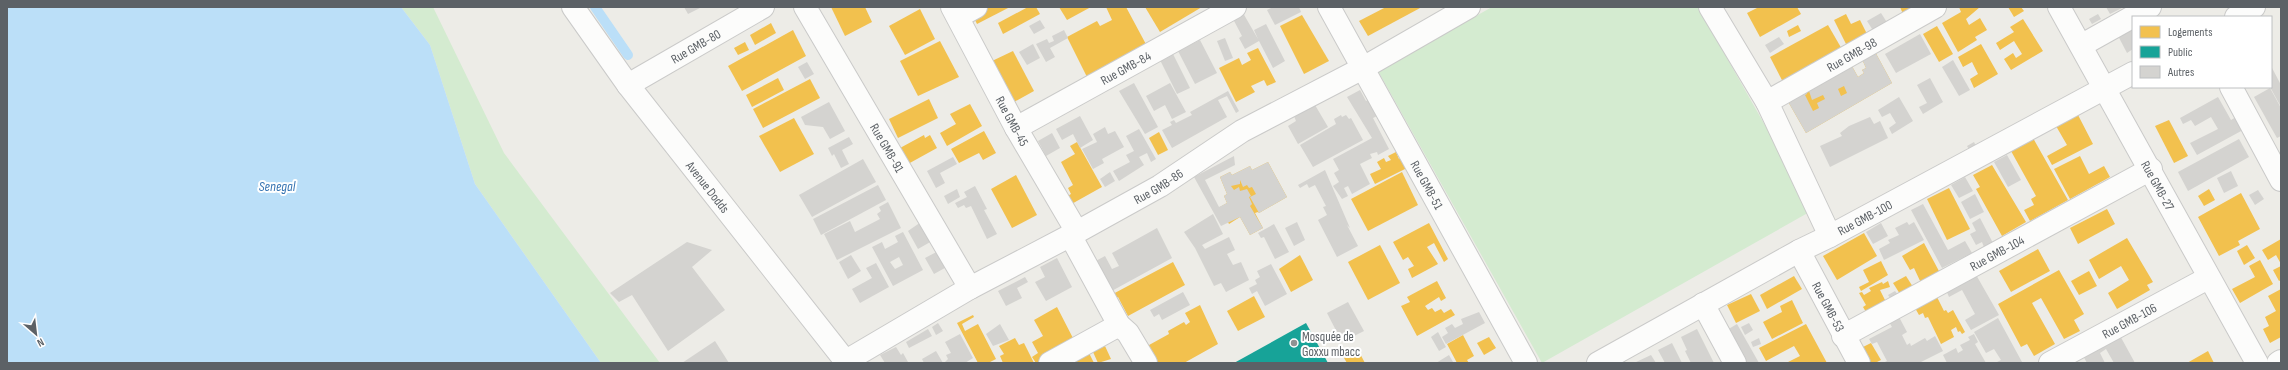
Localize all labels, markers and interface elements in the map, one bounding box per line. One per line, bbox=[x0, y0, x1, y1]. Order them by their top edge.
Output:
legend bbox=[2132, 16, 2272, 88]
text: Logements bbox=[2168, 25, 2212, 40]
street label: Rue GMB-80 bbox=[668, 26, 724, 68]
street label: Rue GMB-98 bbox=[1824, 34, 1880, 76]
text: Public bbox=[2168, 45, 2193, 60]
street label: Rue GMB-84 bbox=[1098, 48, 1154, 89]
text: Autres bbox=[2167, 65, 2194, 80]
street label: Rue GMB-45 bbox=[992, 94, 1032, 149]
street label: Rue GMB-91 bbox=[866, 121, 907, 176]
street label: Avenue Dodds bbox=[682, 158, 733, 217]
street label: Rue GMB-51 bbox=[1406, 158, 1447, 213]
street label: Rue GMB-27 bbox=[2137, 158, 2178, 214]
street label: Rue GMB-86 bbox=[1131, 166, 1187, 208]
water label: Senegal bbox=[259, 178, 296, 195]
street label: Rue GMB-100 bbox=[1835, 197, 1896, 239]
street label: Rue GMB-104 bbox=[1967, 232, 2028, 275]
street label: Rue GMB-53 bbox=[1808, 279, 1848, 335]
street label: Rue GMB-106 bbox=[2100, 300, 2160, 342]
north arrow bbox=[16, 314, 56, 354]
place label: Mosquée de Goxxu mbacc bbox=[1302, 329, 1360, 360]
text: N bbox=[35, 335, 46, 350]
marker: Mosquée de Goxxu mbacc bbox=[1289, 338, 1299, 348]

